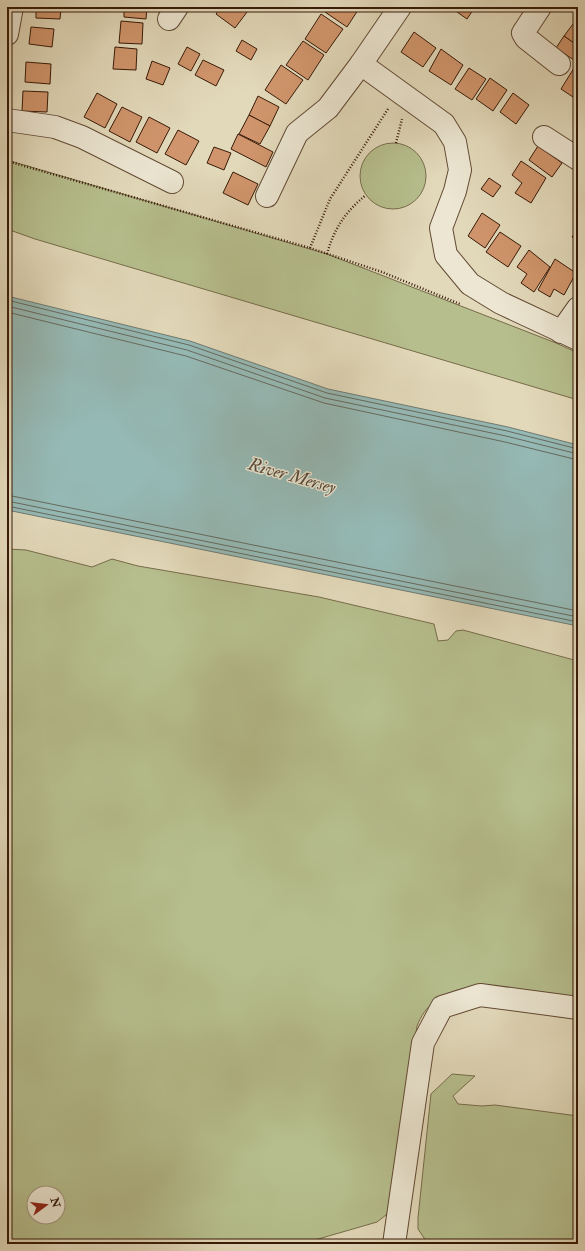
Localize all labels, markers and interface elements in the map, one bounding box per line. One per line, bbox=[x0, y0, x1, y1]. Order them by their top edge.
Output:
water label: River Mersey bbox=[245, 452, 339, 500]
north arrow bbox=[26, 1185, 66, 1225]
text: N bbox=[47, 1195, 63, 1210]

